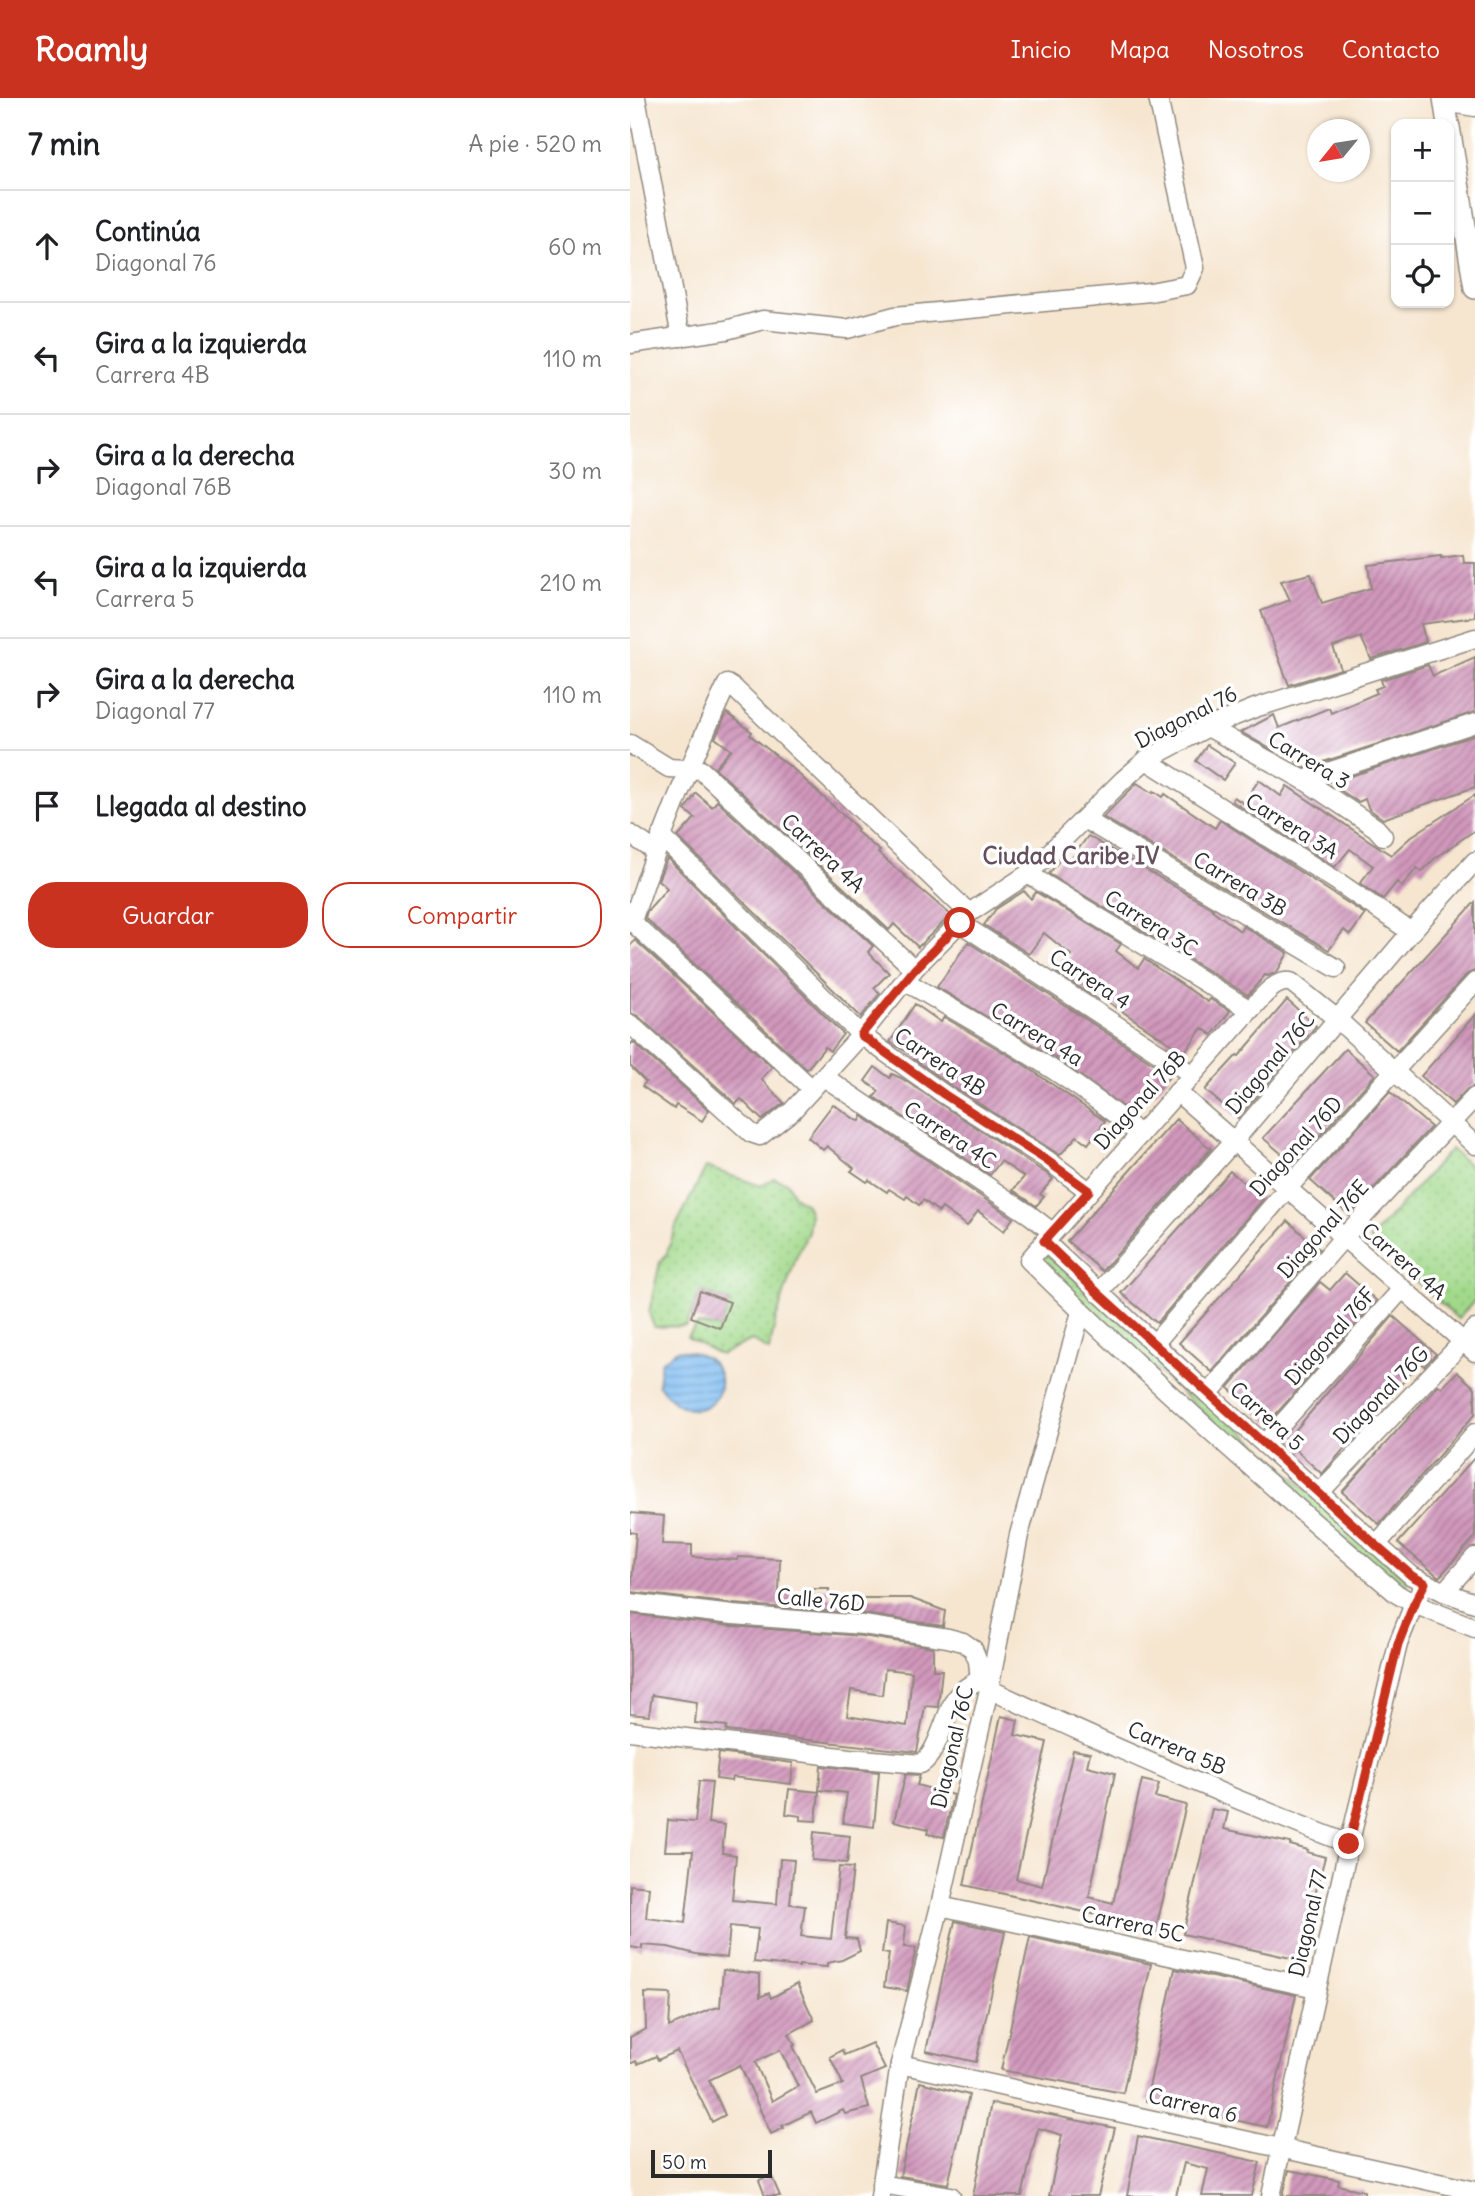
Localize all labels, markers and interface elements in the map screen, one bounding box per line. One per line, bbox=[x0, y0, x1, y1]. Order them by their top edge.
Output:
text: Roamly bbox=[35, 28, 148, 70]
text: Inicio bbox=[1011, 34, 1071, 64]
text: Mapa bbox=[1109, 34, 1170, 64]
text: Nosotros bbox=[1208, 34, 1304, 64]
text: Contacto bbox=[1342, 34, 1440, 64]
north arrow bbox=[1307, 119, 1370, 182]
map controls bbox=[1391, 119, 1454, 308]
button: + bbox=[1391, 119, 1454, 182]
text: 7 min bbox=[28, 125, 100, 163]
text: A pie · 520 m bbox=[468, 129, 602, 158]
button: − bbox=[1391, 182, 1454, 245]
text: Continúa bbox=[95, 215, 201, 248]
icon: ahead bbox=[28, 227, 66, 265]
text: 60 m bbox=[548, 232, 602, 261]
button: locate bbox=[1391, 245, 1454, 308]
text: Diagonal 76 bbox=[95, 248, 217, 277]
text: Gira a la izquierda bbox=[95, 327, 307, 360]
icon: left bbox=[28, 339, 66, 377]
text: 110 m bbox=[543, 344, 602, 373]
text: Carrera 4B bbox=[95, 360, 210, 389]
text: Gira a la derecha bbox=[95, 439, 295, 472]
icon: right bbox=[28, 451, 66, 489]
text: 30 m bbox=[548, 456, 602, 485]
text: Diagonal 76B bbox=[95, 472, 232, 501]
text: Gira a la izquierda bbox=[95, 551, 307, 584]
icon: left bbox=[28, 563, 66, 601]
text: 210 m bbox=[539, 568, 602, 597]
text: Carrera 5 bbox=[95, 584, 195, 613]
text: Gira a la derecha bbox=[95, 663, 295, 696]
icon: right bbox=[28, 675, 66, 713]
text: 110 m bbox=[543, 680, 602, 709]
street label: Diagonal 76 bbox=[1130, 680, 1242, 754]
text: Diagonal 77 bbox=[95, 696, 215, 725]
street label: Carrera 3 bbox=[1263, 725, 1355, 795]
icon: arrive bbox=[28, 787, 66, 825]
street label: Carrera 3A bbox=[1241, 787, 1343, 865]
text: Llegada al destino bbox=[95, 790, 307, 823]
street label: Carrera 4A bbox=[776, 808, 870, 898]
district label: Ciudad Caribe IV bbox=[983, 841, 1160, 870]
street label: Carrera 3B bbox=[1188, 846, 1292, 922]
button: Guardar bbox=[28, 882, 308, 948]
button: Compartir bbox=[322, 882, 602, 948]
street label: Carrera 3C bbox=[1100, 884, 1203, 962]
route start bbox=[944, 907, 975, 938]
street label: Carrera 4 bbox=[1045, 943, 1135, 1015]
street label: Carrera 4a bbox=[986, 996, 1088, 1072]
street label: Diagonal 76C bbox=[1220, 1006, 1321, 1119]
street label: Carrera 4B bbox=[889, 1022, 991, 1102]
street label: Diagonal 76B bbox=[1088, 1045, 1192, 1155]
street label: Diagonal 76D bbox=[1244, 1090, 1348, 1202]
street label: Carrera 4C bbox=[899, 1095, 1001, 1175]
street label: Diagonal 76E bbox=[1272, 1174, 1374, 1284]
street label: Carrera 4A bbox=[1356, 1217, 1452, 1305]
street label: Diagonal 76F bbox=[1279, 1281, 1381, 1391]
street label: Diagonal 76G bbox=[1327, 1340, 1435, 1450]
street label: Carrera 5 bbox=[1224, 1376, 1310, 1456]
street label: Calle 76D bbox=[776, 1583, 866, 1617]
street label: Diagonal 76C bbox=[925, 1683, 979, 1811]
street label: Carrera 5B bbox=[1124, 1715, 1230, 1781]
route end bbox=[1333, 1828, 1364, 1859]
street label: Diagonal 77 bbox=[1283, 1867, 1333, 1979]
street label: Carrera 5C bbox=[1079, 1900, 1187, 1948]
street label: Carrera 6 bbox=[1146, 2082, 1240, 2128]
scale bar bbox=[651, 2147, 772, 2179]
text: 50 m bbox=[662, 2150, 707, 2174]

